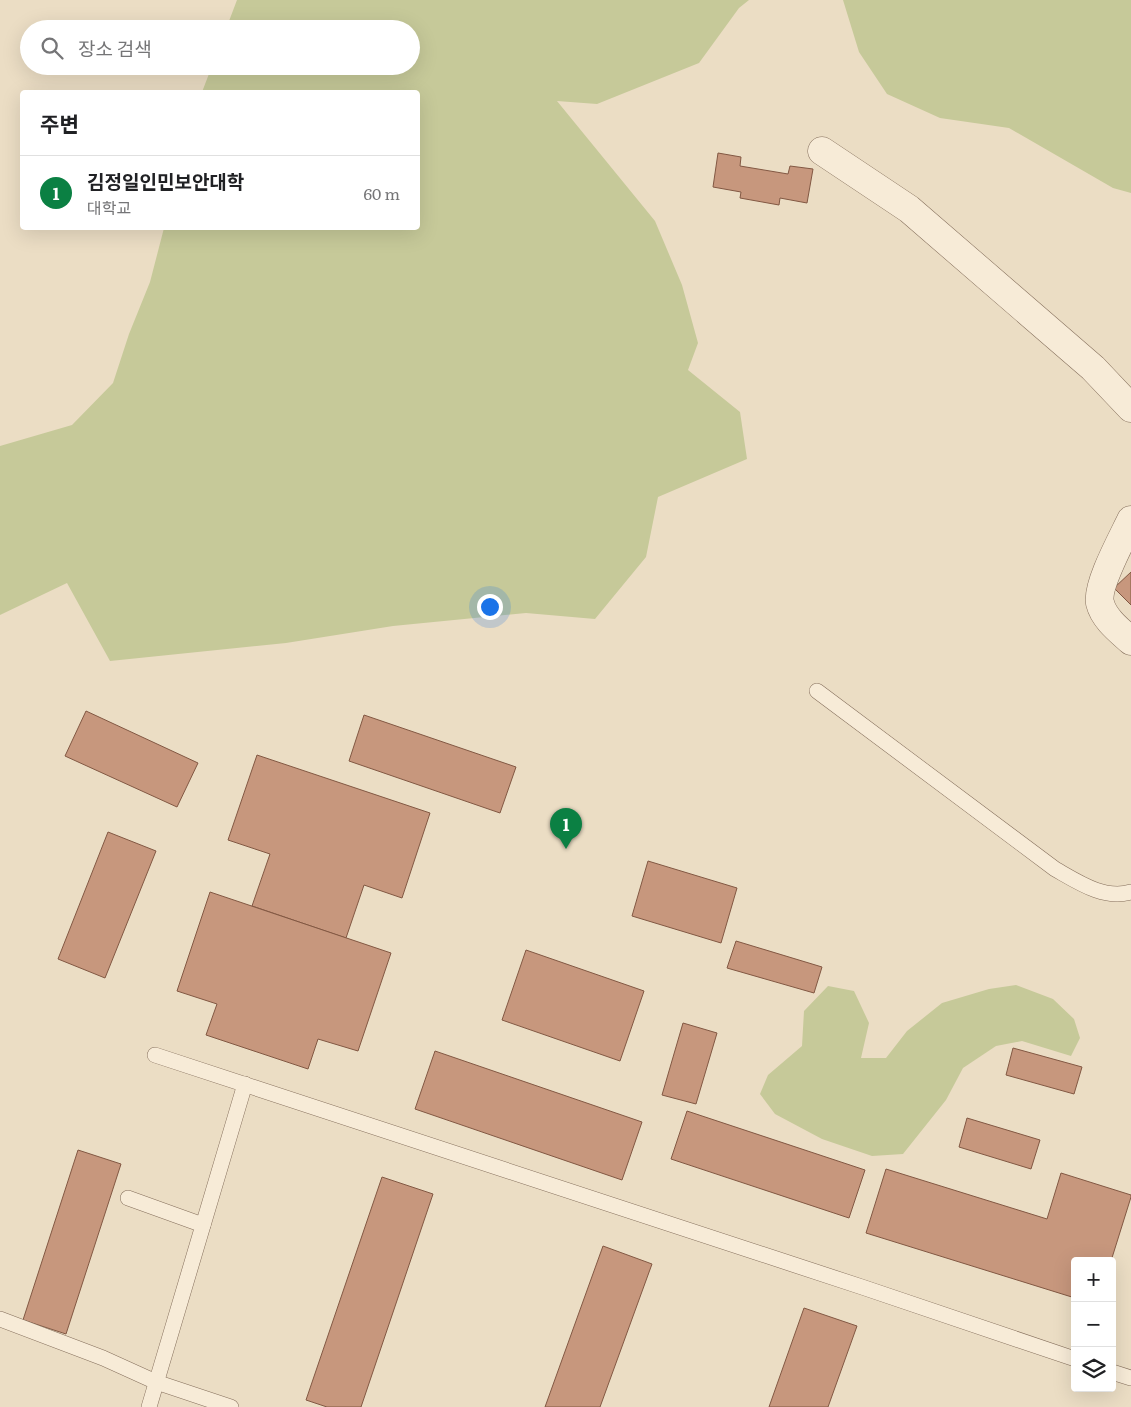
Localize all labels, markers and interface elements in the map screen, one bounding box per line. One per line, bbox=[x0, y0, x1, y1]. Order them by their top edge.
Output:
search box bbox=[20, 20, 420, 75]
icon: search bbox=[38, 34, 66, 62]
text: 장소 검색 bbox=[78, 34, 152, 62]
text: 주변 bbox=[40, 107, 79, 138]
text: 김정일인민보안대학 bbox=[87, 167, 244, 195]
text: 1 bbox=[53, 181, 59, 205]
text: 60 m bbox=[363, 181, 400, 205]
text: 대학교 bbox=[87, 195, 131, 219]
your location bbox=[477, 594, 503, 620]
pin: 1 bbox=[550, 808, 582, 849]
map controls bbox=[1071, 1257, 1116, 1392]
button: + bbox=[1071, 1257, 1116, 1302]
button: − bbox=[1071, 1302, 1116, 1347]
button: layers bbox=[1071, 1347, 1116, 1392]

